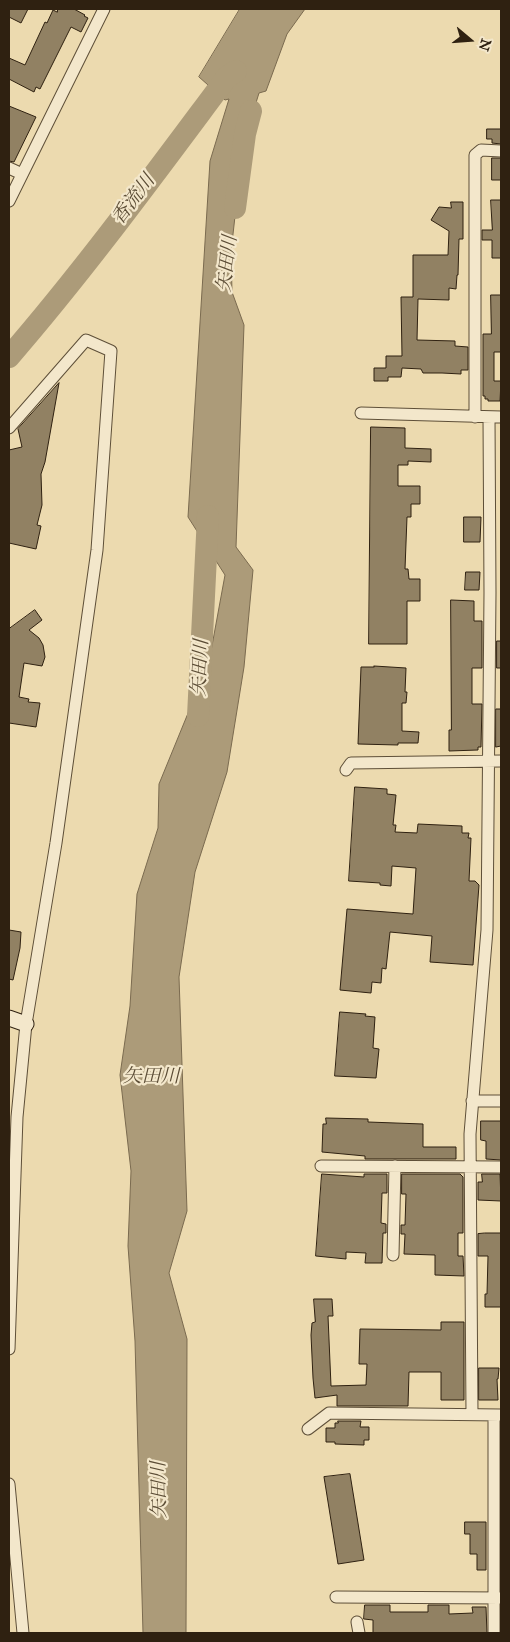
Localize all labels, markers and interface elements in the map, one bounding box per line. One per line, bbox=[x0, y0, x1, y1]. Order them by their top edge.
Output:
north arrow bbox=[445, 15, 495, 65]
text: N bbox=[475, 37, 495, 53]
water label: 香流川 bbox=[108, 170, 160, 230]
water label: 矢田川 bbox=[213, 234, 243, 294]
water label: 矢田川 bbox=[188, 639, 214, 697]
water label: 矢田川 bbox=[123, 1066, 179, 1088]
water label: 矢田川 bbox=[148, 1461, 172, 1519]

